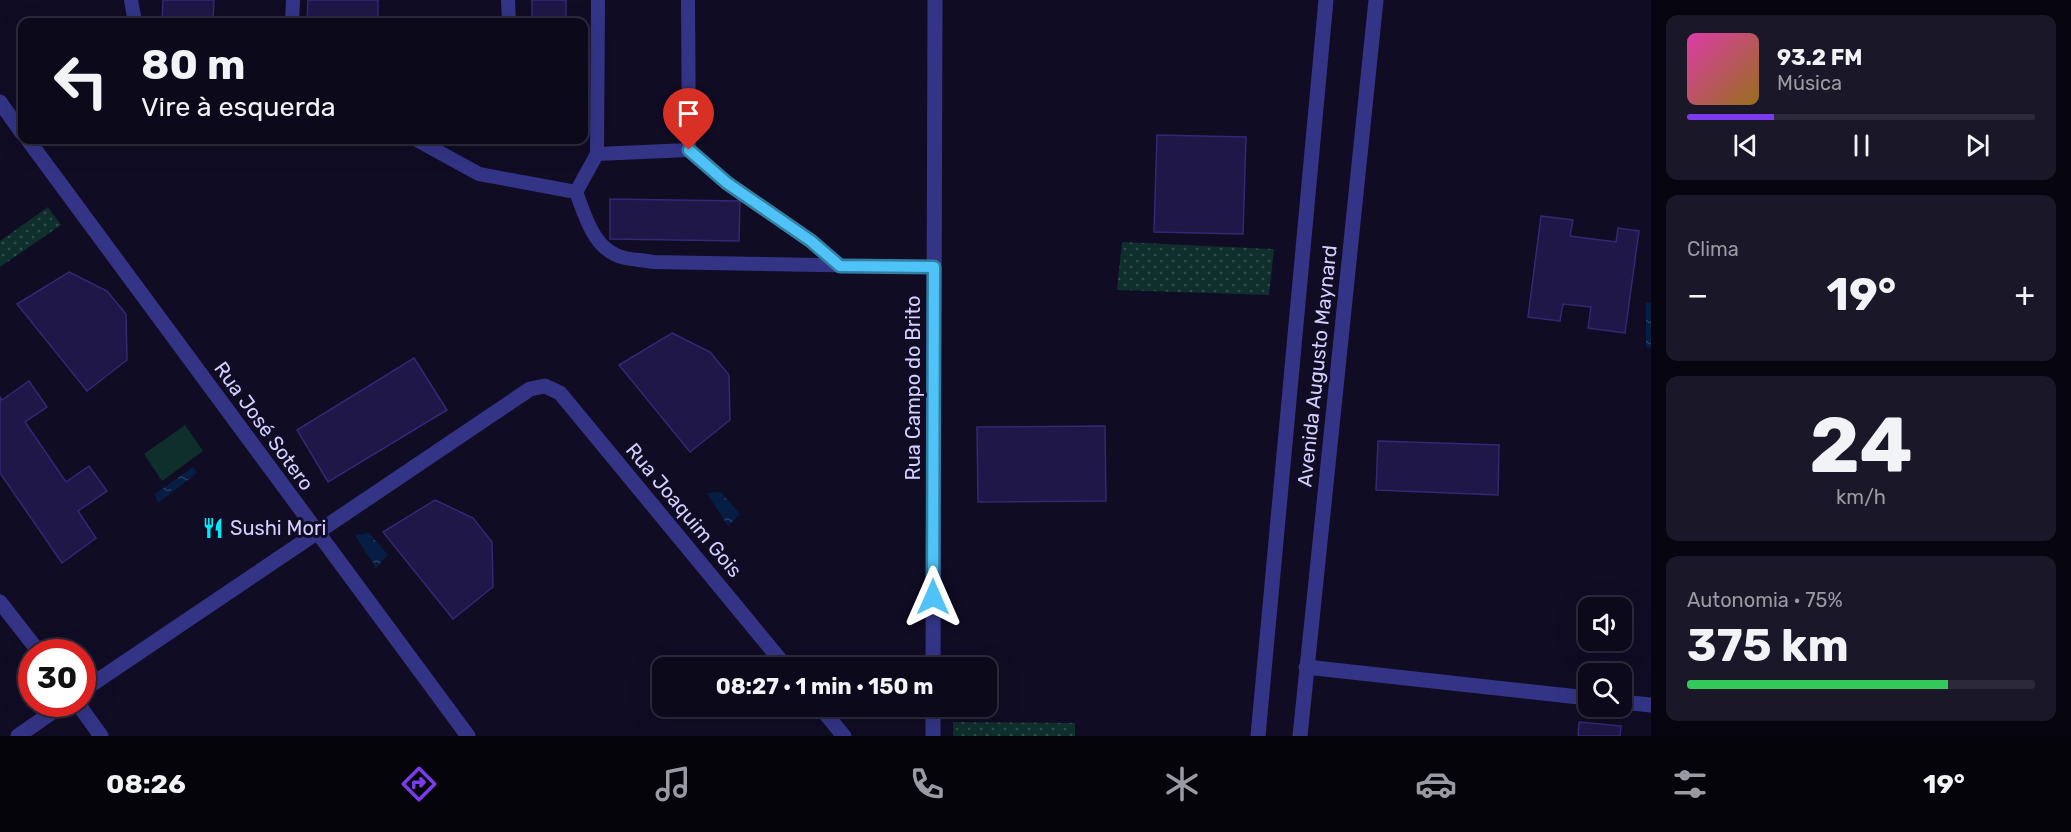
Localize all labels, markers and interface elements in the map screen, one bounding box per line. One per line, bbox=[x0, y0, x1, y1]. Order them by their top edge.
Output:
text: 80 m bbox=[141, 40, 245, 90]
icon: left bbox=[42, 42, 120, 120]
text: 93.2 FM bbox=[1777, 44, 1863, 71]
text: Música bbox=[1777, 71, 1842, 95]
pin bbox=[663, 88, 714, 150]
text: Vire à esquerda bbox=[141, 91, 336, 123]
icon: arrive bbox=[672, 97, 705, 130]
icon: previous bbox=[1729, 129, 1762, 162]
icon: pause bbox=[1845, 129, 1878, 162]
icon: next bbox=[1961, 129, 1994, 162]
text: Clima bbox=[1687, 237, 1739, 261]
street label: Avenida Augusto Maynard bbox=[1292, 244, 1342, 488]
text: 19° bbox=[1827, 268, 1896, 321]
text: − bbox=[1687, 275, 1708, 314]
text: + bbox=[2014, 275, 2035, 314]
street label: Rua Campo do Brito bbox=[901, 296, 925, 480]
street label: Rua José Sotero bbox=[209, 357, 319, 495]
text: 24 bbox=[1809, 399, 1913, 492]
street label: Rua Joaquim Gois bbox=[621, 438, 747, 582]
text: km/h bbox=[1836, 485, 1886, 509]
restaurant icon: Sushi Mori bbox=[201, 516, 225, 540]
place label: Sushi Mori bbox=[230, 516, 326, 540]
position arrow bbox=[901, 565, 965, 629]
text: Autonomia · 75% bbox=[1687, 588, 1843, 612]
map controls bbox=[1578, 597, 1632, 717]
button: sound bbox=[1578, 597, 1632, 651]
text: 375 km bbox=[1687, 619, 1849, 672]
speed limit sign: 30 bbox=[18, 639, 96, 717]
button: search bbox=[1578, 663, 1632, 717]
text: 08:27 · 1 min · 150 m bbox=[716, 673, 933, 700]
icon: directions bbox=[398, 763, 440, 805]
icon: music bbox=[652, 763, 694, 805]
icon: phone bbox=[906, 763, 948, 805]
icon: climate bbox=[1161, 763, 1203, 805]
icon: car bbox=[1415, 763, 1457, 805]
icon: filters bbox=[1669, 763, 1711, 805]
text: 08:26 bbox=[106, 768, 186, 800]
text: 19° bbox=[1923, 768, 1965, 800]

